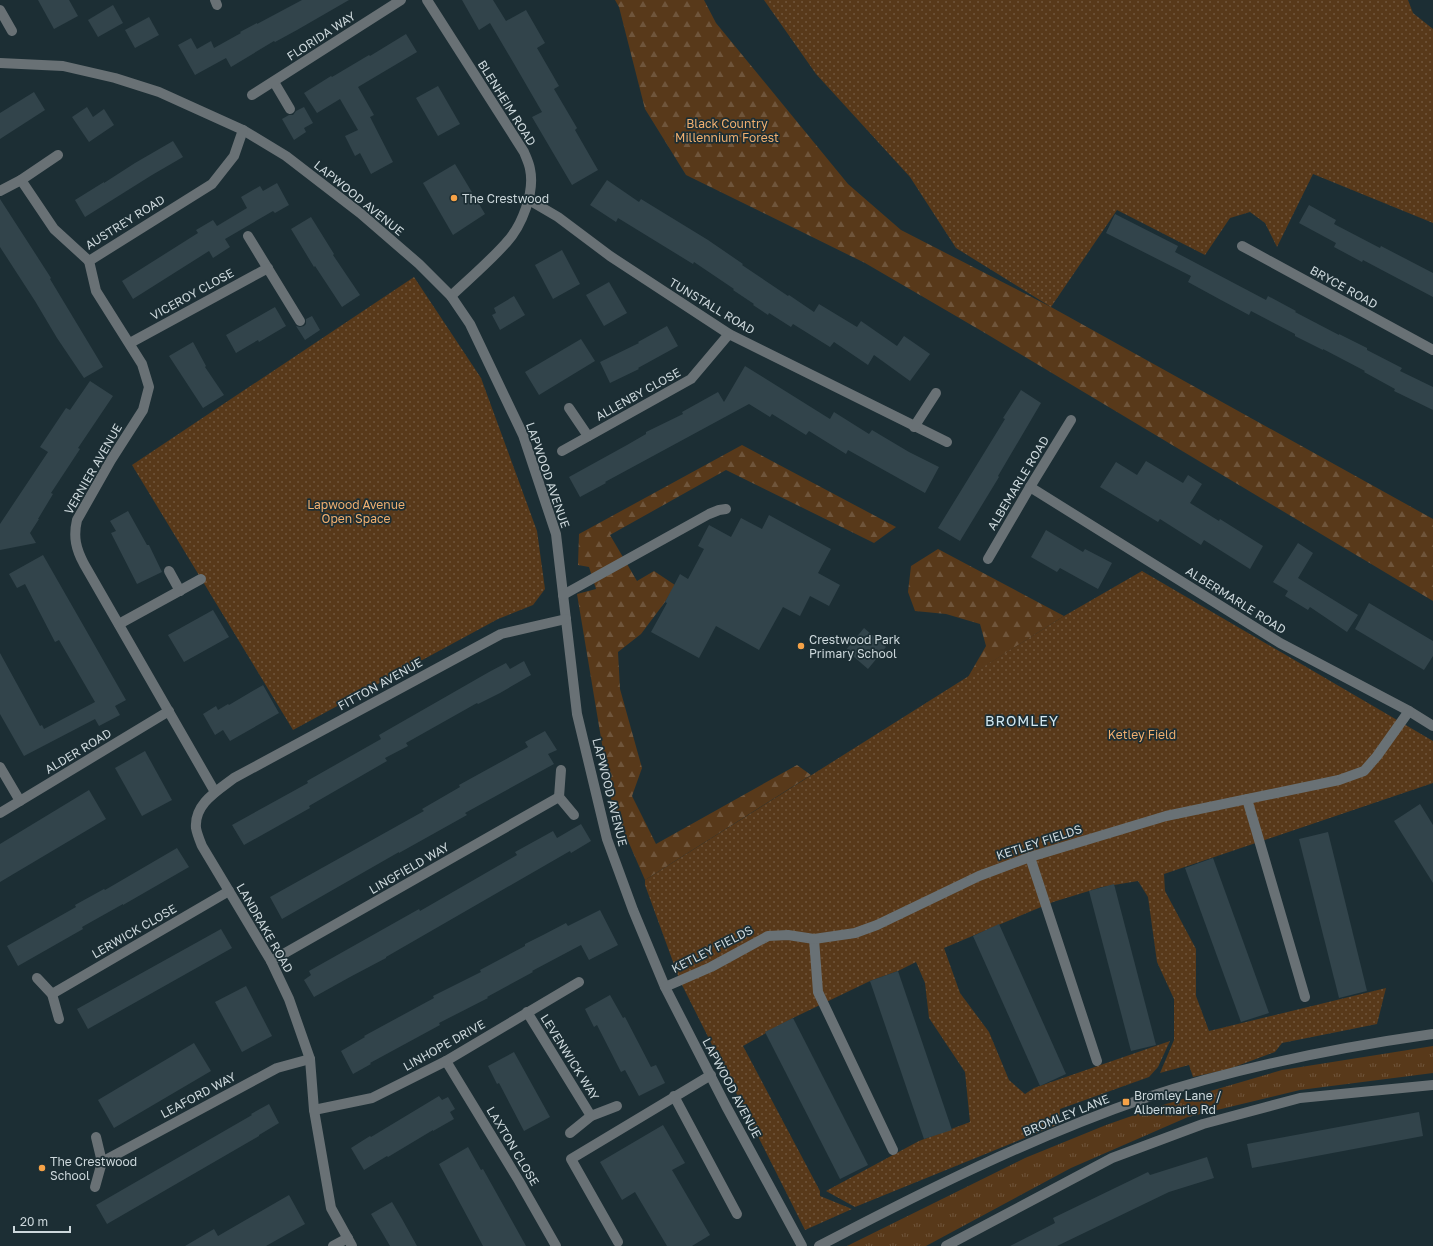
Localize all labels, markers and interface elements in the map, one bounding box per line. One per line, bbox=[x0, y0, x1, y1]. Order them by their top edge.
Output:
street label: FLORIDA WAY bbox=[284, 8, 358, 64]
street label: BLENHEIM ROAD bbox=[475, 57, 539, 149]
park label: Black Country Millennium Forest bbox=[675, 116, 779, 145]
street label: LAPWOOD AVENUE bbox=[311, 157, 407, 239]
place label: The Crestwood bbox=[462, 191, 549, 206]
street label: AUSTREY ROAD bbox=[82, 192, 168, 252]
marker: The Crestwood bbox=[449, 193, 459, 203]
street label: BRYCE ROAD bbox=[1308, 262, 1380, 312]
street label: VICEROY CLOSE bbox=[148, 265, 236, 323]
street label: TUNSTALL ROAD bbox=[666, 275, 758, 337]
street label: ALLENBY CLOSE bbox=[593, 364, 683, 424]
street label: LAPWOOD AVENUE bbox=[523, 420, 573, 530]
street label: VERNIER AVENUE bbox=[61, 421, 125, 517]
street label: ALBEMARLE ROAD bbox=[984, 433, 1052, 533]
park label: Lapwood Avenue Open Space bbox=[307, 497, 405, 526]
street label: ALBERMARLE ROAD bbox=[1183, 563, 1289, 637]
place label: Crestwood Park Primary School bbox=[809, 632, 901, 661]
marker: Crestwood Park Primary School bbox=[796, 641, 806, 651]
street label: FITTON AVENUE bbox=[335, 655, 425, 713]
district label: BROMLEY bbox=[985, 712, 1059, 729]
street label: ALDER ROAD bbox=[42, 725, 114, 777]
park label: Ketley Field bbox=[1108, 727, 1176, 742]
street label: LAPWOOD AVENUE bbox=[589, 736, 631, 848]
street label: KETLEY FIELDS bbox=[994, 821, 1084, 863]
street label: LINGFIELD WAY bbox=[366, 839, 452, 897]
street label: LANDRAKE ROAD bbox=[233, 881, 297, 975]
street label: LERWICK CLOSE bbox=[89, 901, 179, 961]
street label: KETLEY FIELDS bbox=[669, 922, 755, 976]
street label: LEVENWICK WAY bbox=[537, 1011, 603, 1103]
street label: LINHOPE DRIVE bbox=[400, 1016, 488, 1074]
street label: LAPWOOD AVENUE bbox=[699, 1035, 765, 1141]
street label: LEAFORD WAY bbox=[158, 1069, 238, 1121]
place label: Bromley Lane / Albermarle Rd bbox=[1134, 1088, 1222, 1117]
street label: BROMLEY LANE bbox=[1021, 1091, 1111, 1139]
marker: Bromley Lane / Albermarle Rd bbox=[1121, 1097, 1131, 1107]
street label: LAXTON CLOSE bbox=[483, 1104, 543, 1188]
place label: The Crestwood School bbox=[50, 1154, 137, 1183]
marker: The Crestwood School bbox=[37, 1163, 47, 1173]
scale bar bbox=[14, 1208, 70, 1234]
text: 20 m bbox=[20, 1214, 48, 1229]

